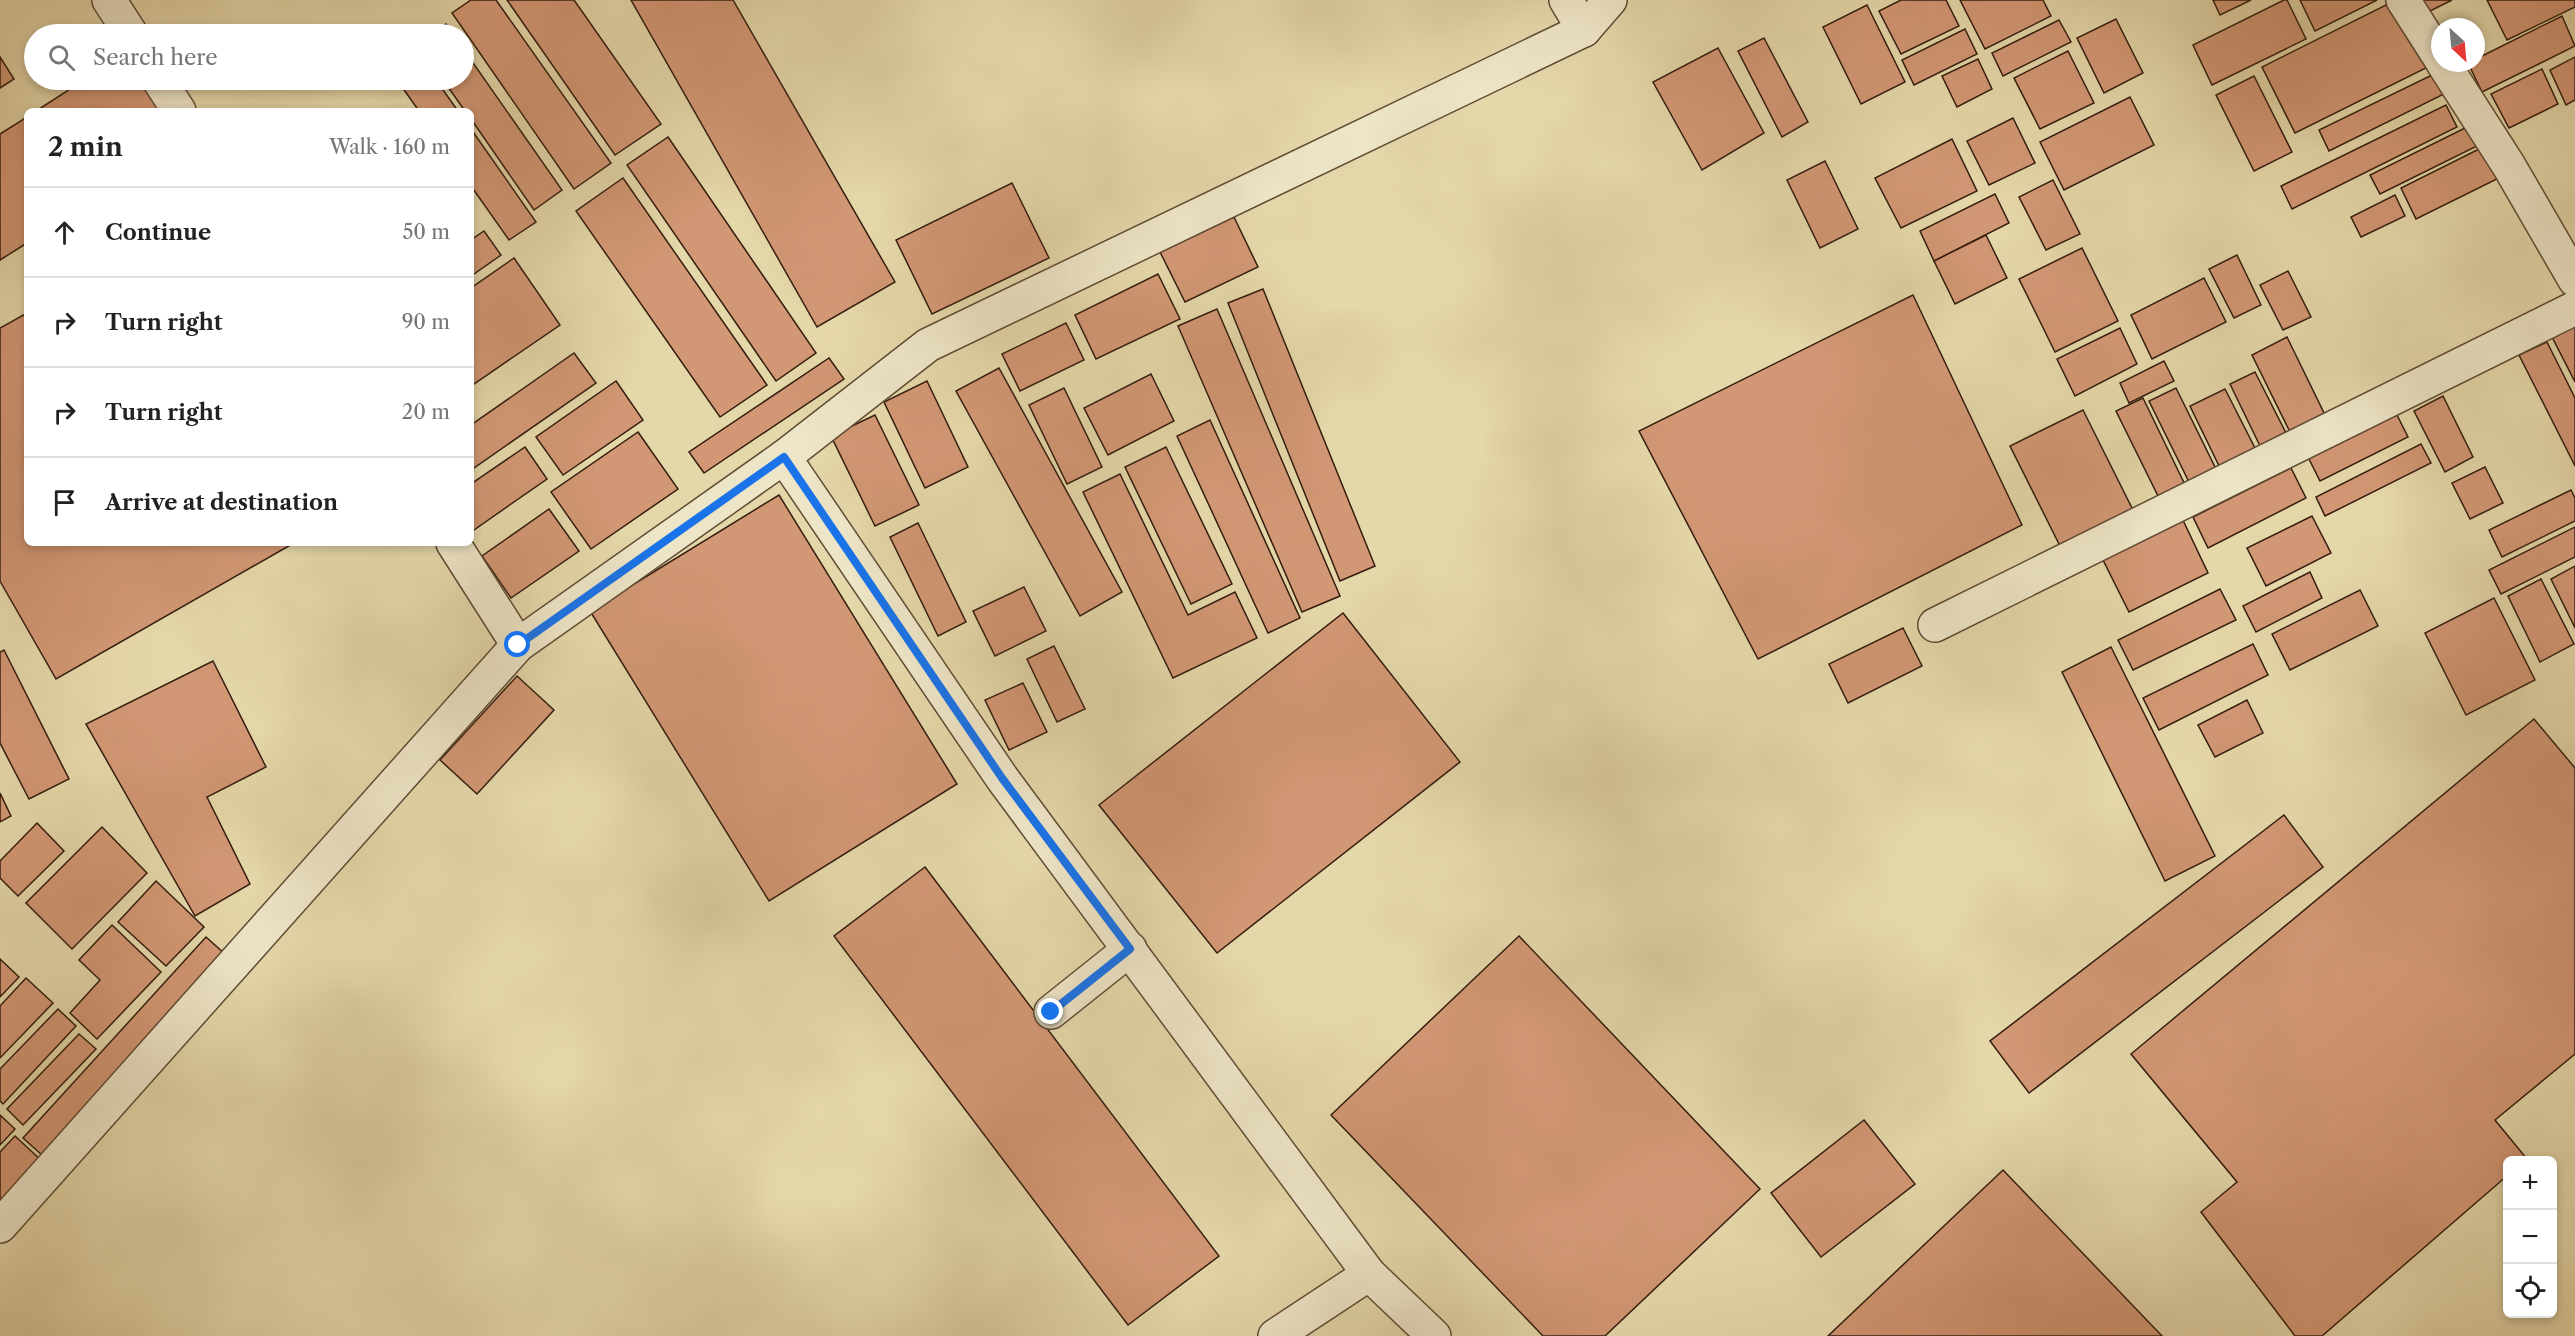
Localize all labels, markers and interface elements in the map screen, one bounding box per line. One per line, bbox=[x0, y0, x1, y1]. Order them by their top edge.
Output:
north arrow bbox=[2431, 18, 2485, 72]
search box bbox=[24, 24, 474, 90]
icon: search bbox=[45, 41, 78, 74]
text: Search here bbox=[93, 44, 218, 71]
text: 2 min bbox=[48, 131, 123, 163]
text: Walk · 160 m bbox=[329, 135, 450, 159]
icon: ahead bbox=[48, 216, 81, 249]
text: Continue bbox=[105, 219, 211, 246]
text: 50 m bbox=[403, 220, 450, 244]
icon: right bbox=[48, 306, 81, 339]
text: Turn right bbox=[105, 309, 223, 336]
text: 90 m bbox=[402, 310, 450, 334]
icon: right bbox=[48, 396, 81, 429]
text: Turn right bbox=[105, 399, 223, 426]
text: 20 m bbox=[402, 400, 450, 424]
icon: arrive bbox=[48, 486, 81, 519]
text: Arrive at destination bbox=[105, 489, 338, 516]
route start bbox=[504, 631, 530, 657]
route end bbox=[1037, 998, 1063, 1024]
map controls bbox=[2503, 1156, 2557, 1318]
button: + bbox=[2503, 1156, 2557, 1210]
button: − bbox=[2503, 1210, 2557, 1264]
button: locate bbox=[2503, 1264, 2557, 1318]

